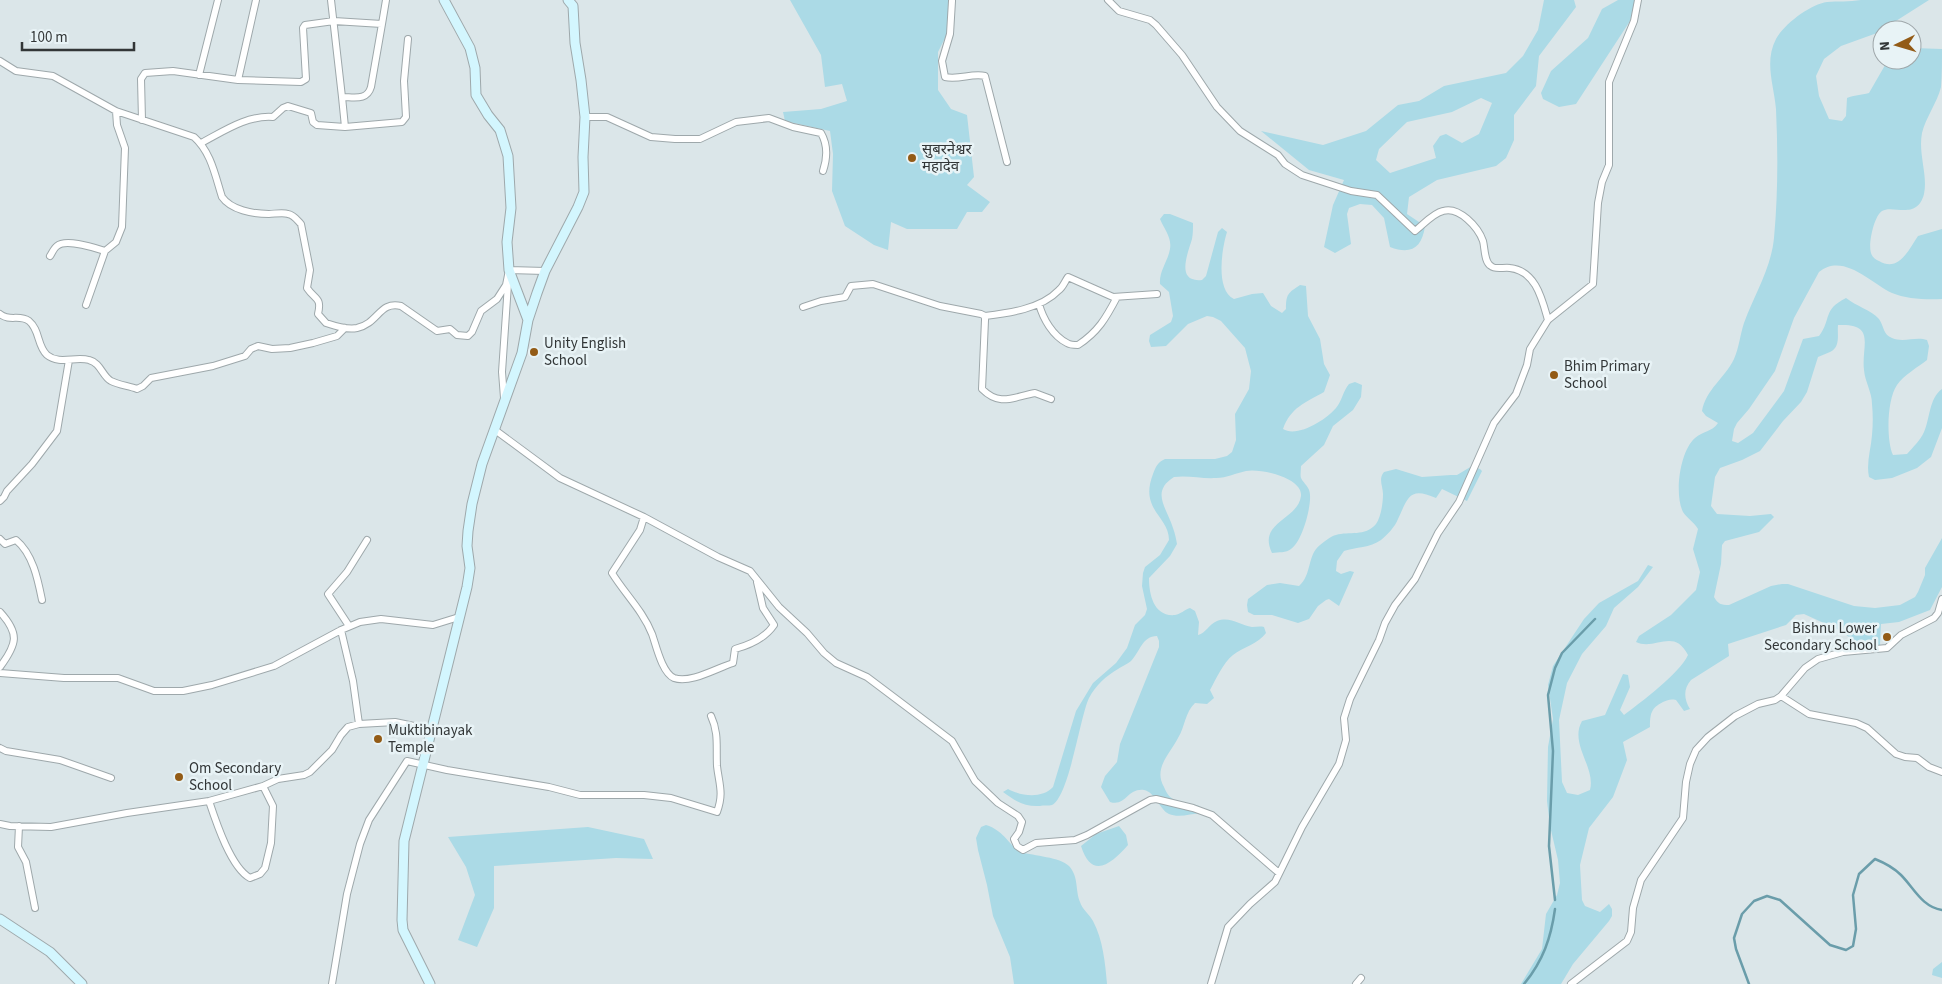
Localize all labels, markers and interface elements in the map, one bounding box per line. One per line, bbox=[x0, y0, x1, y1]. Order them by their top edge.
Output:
scale bar bbox=[22, 20, 135, 52]
north arrow bbox=[1872, 20, 1922, 70]
text: 100 m bbox=[30, 27, 68, 48]
text: N bbox=[1875, 41, 1895, 52]
place label: सुबरनेश्वर महादेव bbox=[922, 139, 972, 177]
marker: सुबरनेश्वर महादेव bbox=[906, 152, 918, 164]
place label: Unity English School bbox=[544, 333, 626, 371]
marker: Unity English School bbox=[528, 346, 540, 358]
place label: Bhim Primary School bbox=[1564, 356, 1650, 394]
marker: Bhim Primary School bbox=[1548, 369, 1560, 381]
place label: Bishnu Lower Secondary School bbox=[1764, 618, 1878, 656]
marker: Bishnu Lower Secondary School bbox=[1881, 631, 1893, 643]
place label: Muktibinayak Temple bbox=[388, 720, 473, 758]
marker: Muktibinayak Temple bbox=[372, 733, 384, 745]
place label: Om Secondary School bbox=[189, 758, 281, 796]
marker: Om Secondary School bbox=[173, 771, 185, 783]

